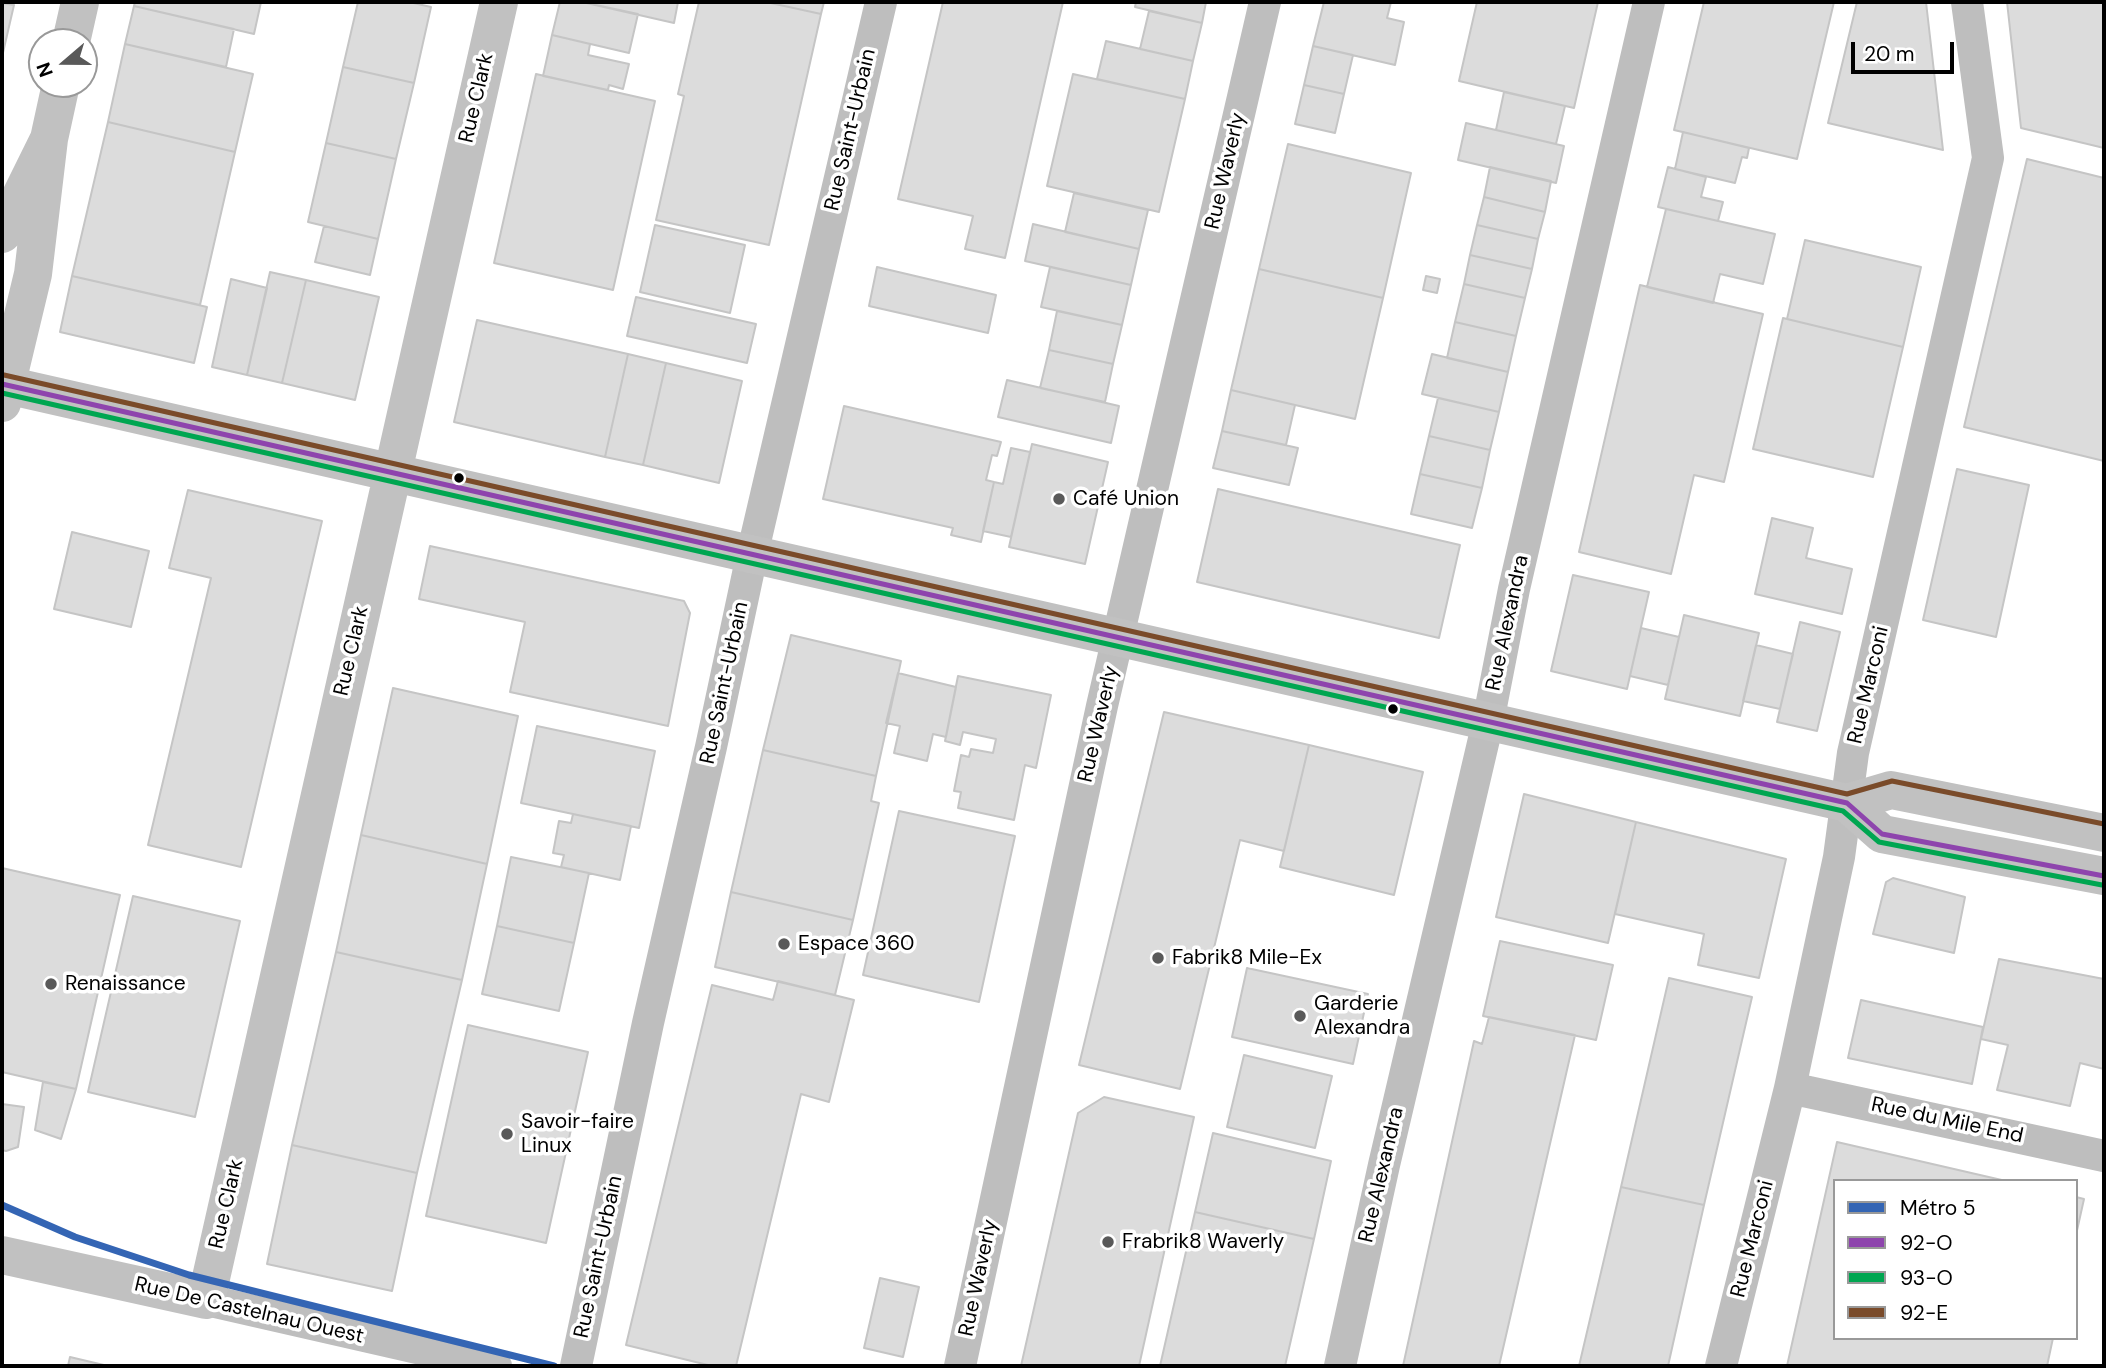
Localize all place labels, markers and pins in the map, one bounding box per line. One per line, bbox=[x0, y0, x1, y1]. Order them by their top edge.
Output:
unlabelled marker bbox=[452, 471, 466, 485]
place label: Café Union bbox=[1073, 486, 1179, 512]
marker: Café Union bbox=[1051, 491, 1067, 507]
unlabelled marker bbox=[1386, 702, 1400, 716]
place label: Espace 360 bbox=[798, 931, 914, 957]
marker: Espace 360 bbox=[776, 936, 792, 952]
place label: Fabrik8 Mile-Ex bbox=[1172, 945, 1322, 971]
marker: Fabrik8 Mile-Ex bbox=[1150, 950, 1166, 966]
place label: Renaissance bbox=[65, 971, 186, 997]
marker: Renaissance bbox=[43, 976, 59, 992]
place label: Garderie Alexandra bbox=[1314, 991, 1410, 1041]
marker: Garderie Alexandra bbox=[1292, 1008, 1308, 1024]
place label: Savoir-faire Linux bbox=[521, 1109, 634, 1159]
marker: Savoir-faire Linux bbox=[499, 1126, 515, 1142]
place label: Frabrik8 Waverly bbox=[1122, 1229, 1284, 1255]
marker: Frabrik8 Waverly bbox=[1100, 1234, 1116, 1250]

